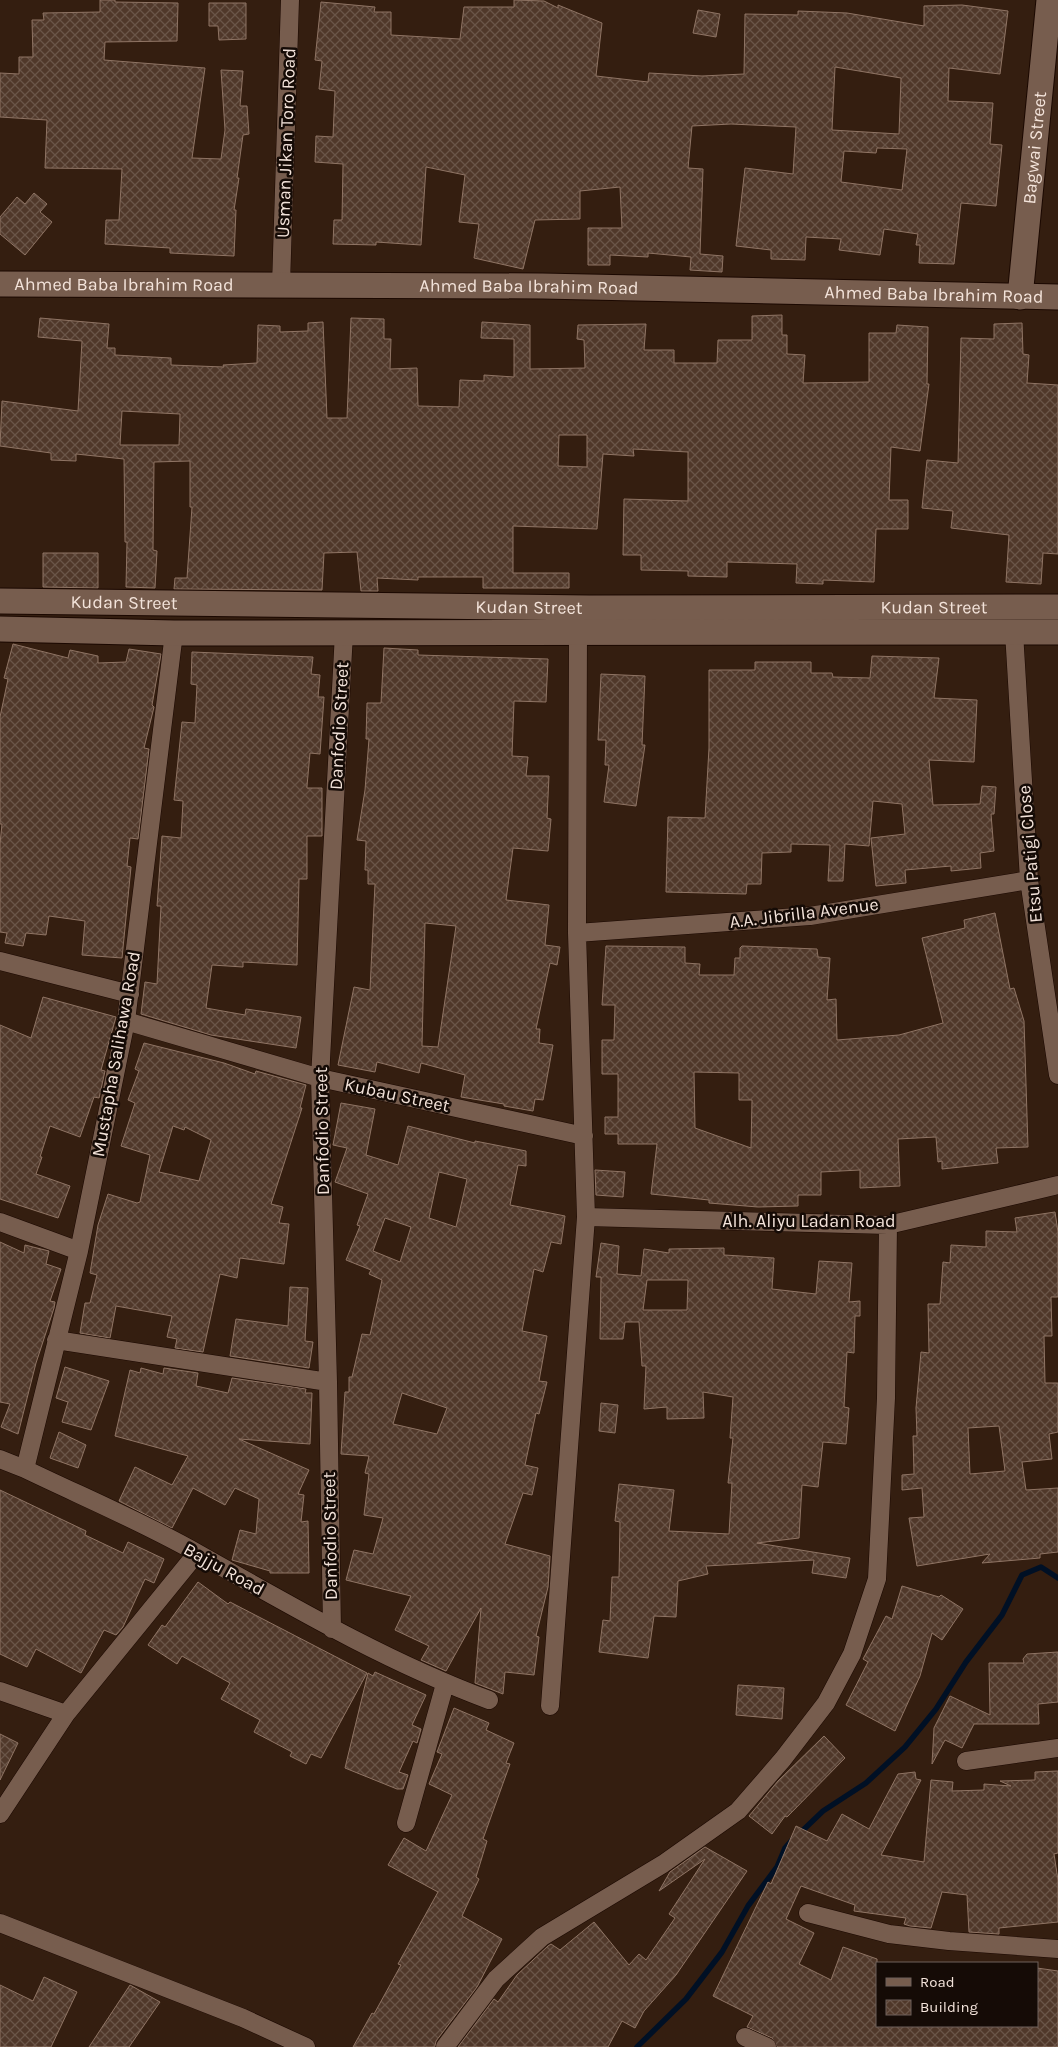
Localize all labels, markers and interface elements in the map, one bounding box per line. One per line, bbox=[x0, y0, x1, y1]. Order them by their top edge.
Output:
street label: Usman Jikan Toro Road bbox=[272, 47, 300, 239]
street label: Bagwai Street bbox=[1018, 90, 1051, 205]
street label: Ahmed Baba Ibrahim Road bbox=[14, 273, 234, 296]
street label: Ahmed Baba Ibrahim Road bbox=[419, 275, 639, 299]
street label: Ahmed Baba Ibrahim Road bbox=[824, 281, 1044, 308]
street label: Kudan Street bbox=[70, 591, 178, 614]
street label: Kudan Street bbox=[475, 596, 583, 619]
street label: Kudan Street bbox=[880, 596, 988, 618]
street label: Danfodio Street bbox=[325, 661, 353, 791]
street label: Etsu Patigi Close bbox=[1013, 784, 1047, 924]
street label: A.A. Jibrilla Avenue bbox=[728, 893, 880, 933]
street label: Mustapha Salihawa Road bbox=[87, 949, 145, 1159]
street label: Danfodio Street bbox=[310, 1066, 334, 1195]
street label: Kubau Street bbox=[342, 1073, 452, 1117]
street label: Alh. Aliyu Ladan Road bbox=[722, 1210, 896, 1232]
street label: Danfodio Street bbox=[318, 1471, 342, 1600]
street label: Bajju Road bbox=[180, 1538, 268, 1600]
legend bbox=[876, 1962, 1038, 2027]
text: Road bbox=[920, 1973, 955, 1991]
text: Building bbox=[920, 1998, 978, 2016]

